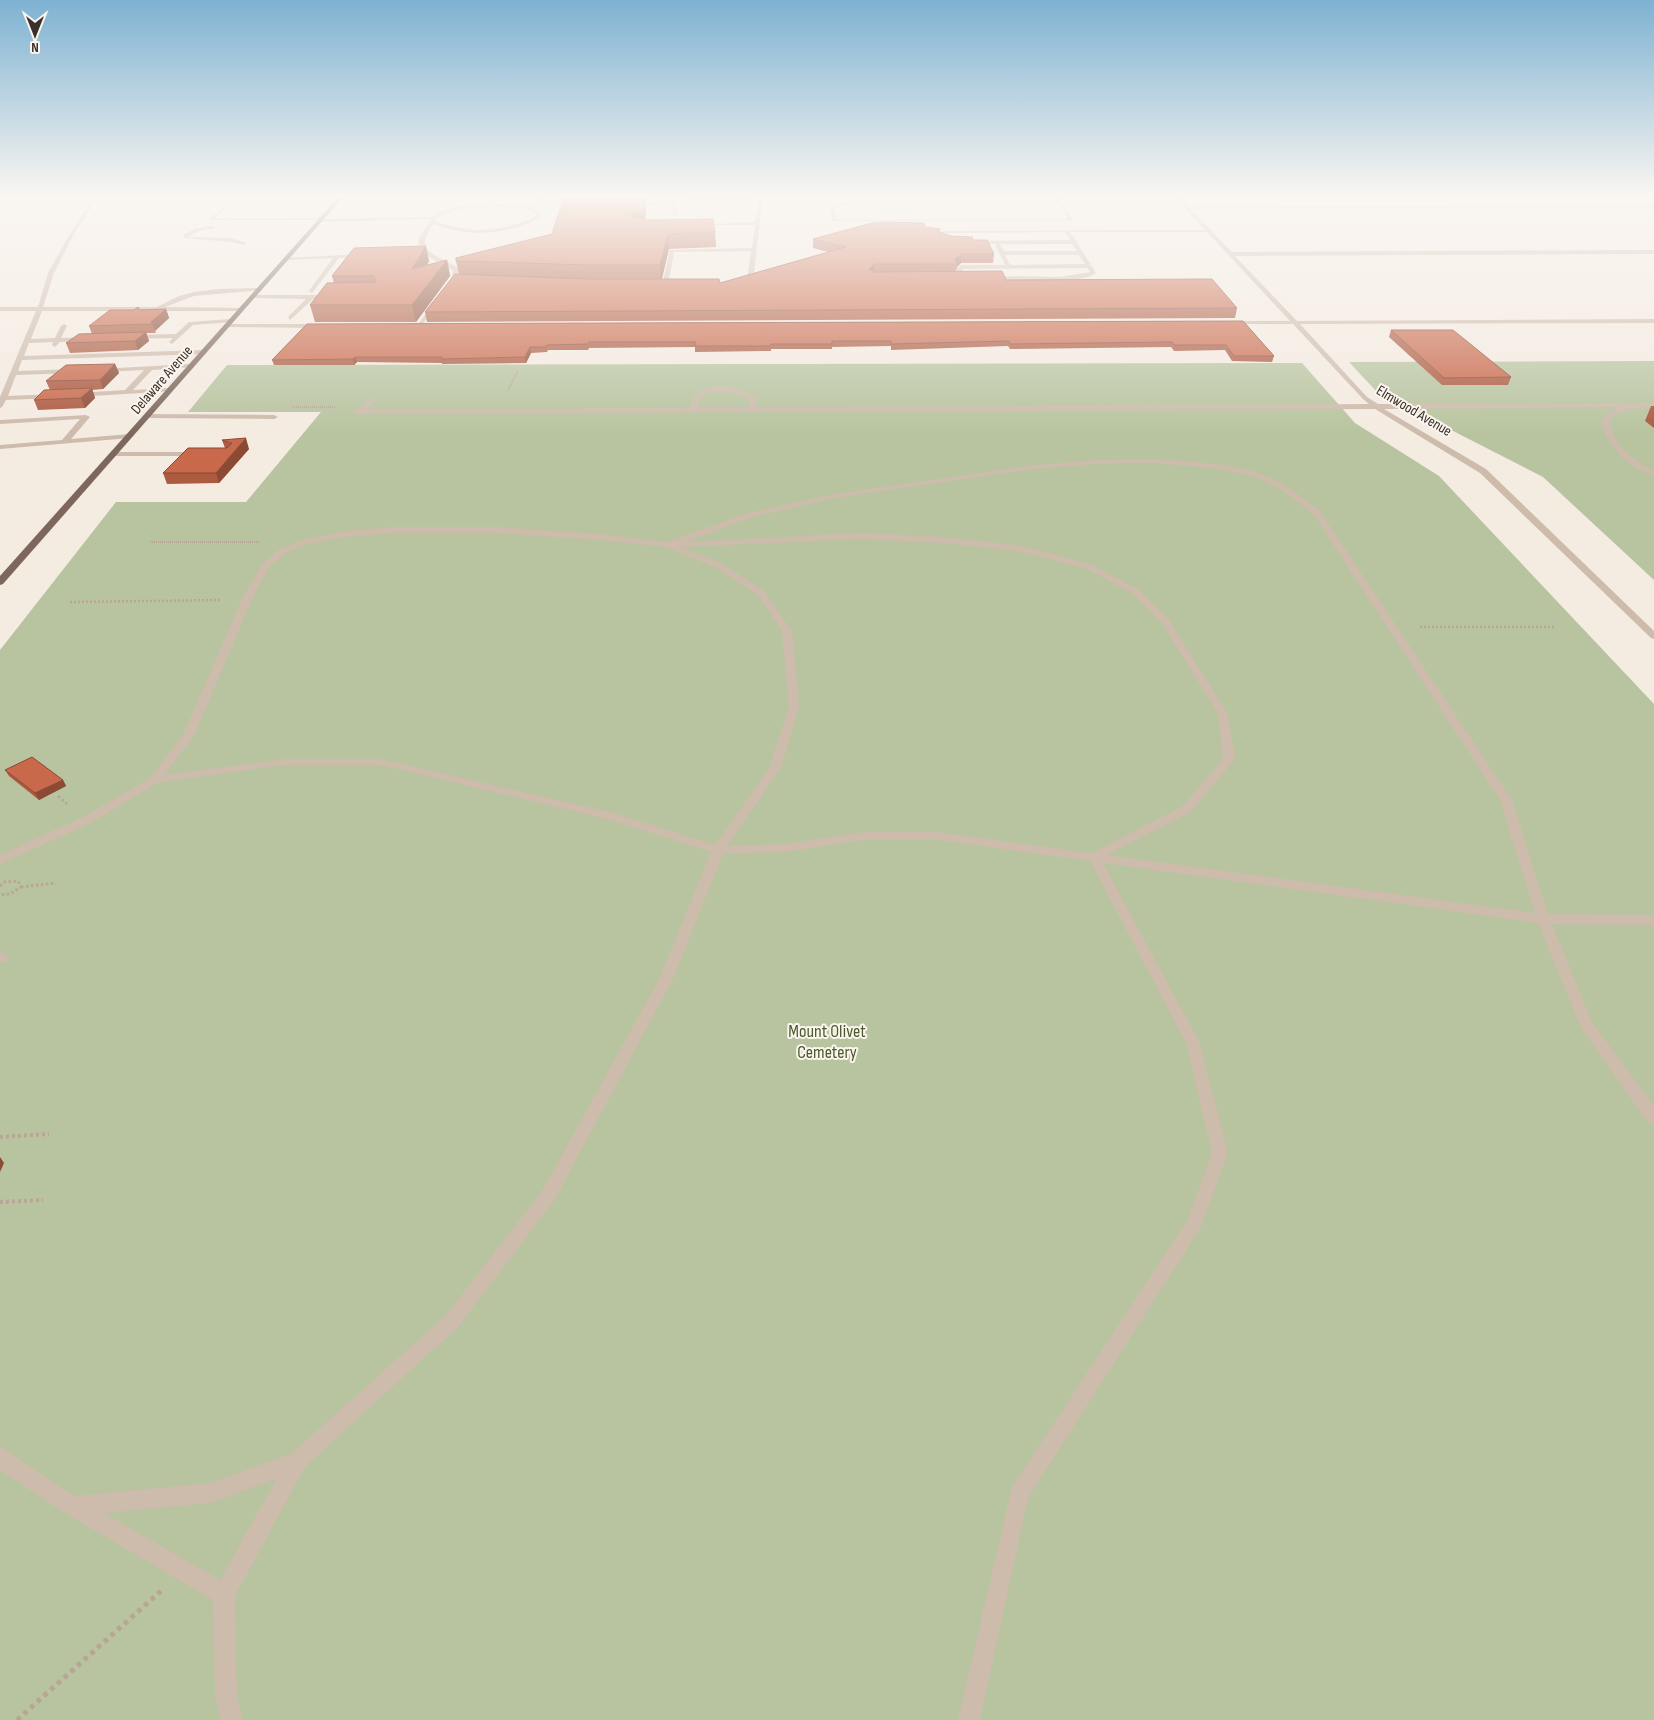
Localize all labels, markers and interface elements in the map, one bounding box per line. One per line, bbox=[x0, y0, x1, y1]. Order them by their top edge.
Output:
north arrow bbox=[10, 10, 60, 60]
text: N bbox=[31, 39, 39, 56]
street label: Delaware Avenue bbox=[127, 342, 197, 418]
street label: Elmwood Avenue bbox=[1373, 381, 1455, 441]
park label: Mount Olivet Cemetery bbox=[788, 1021, 866, 1063]

